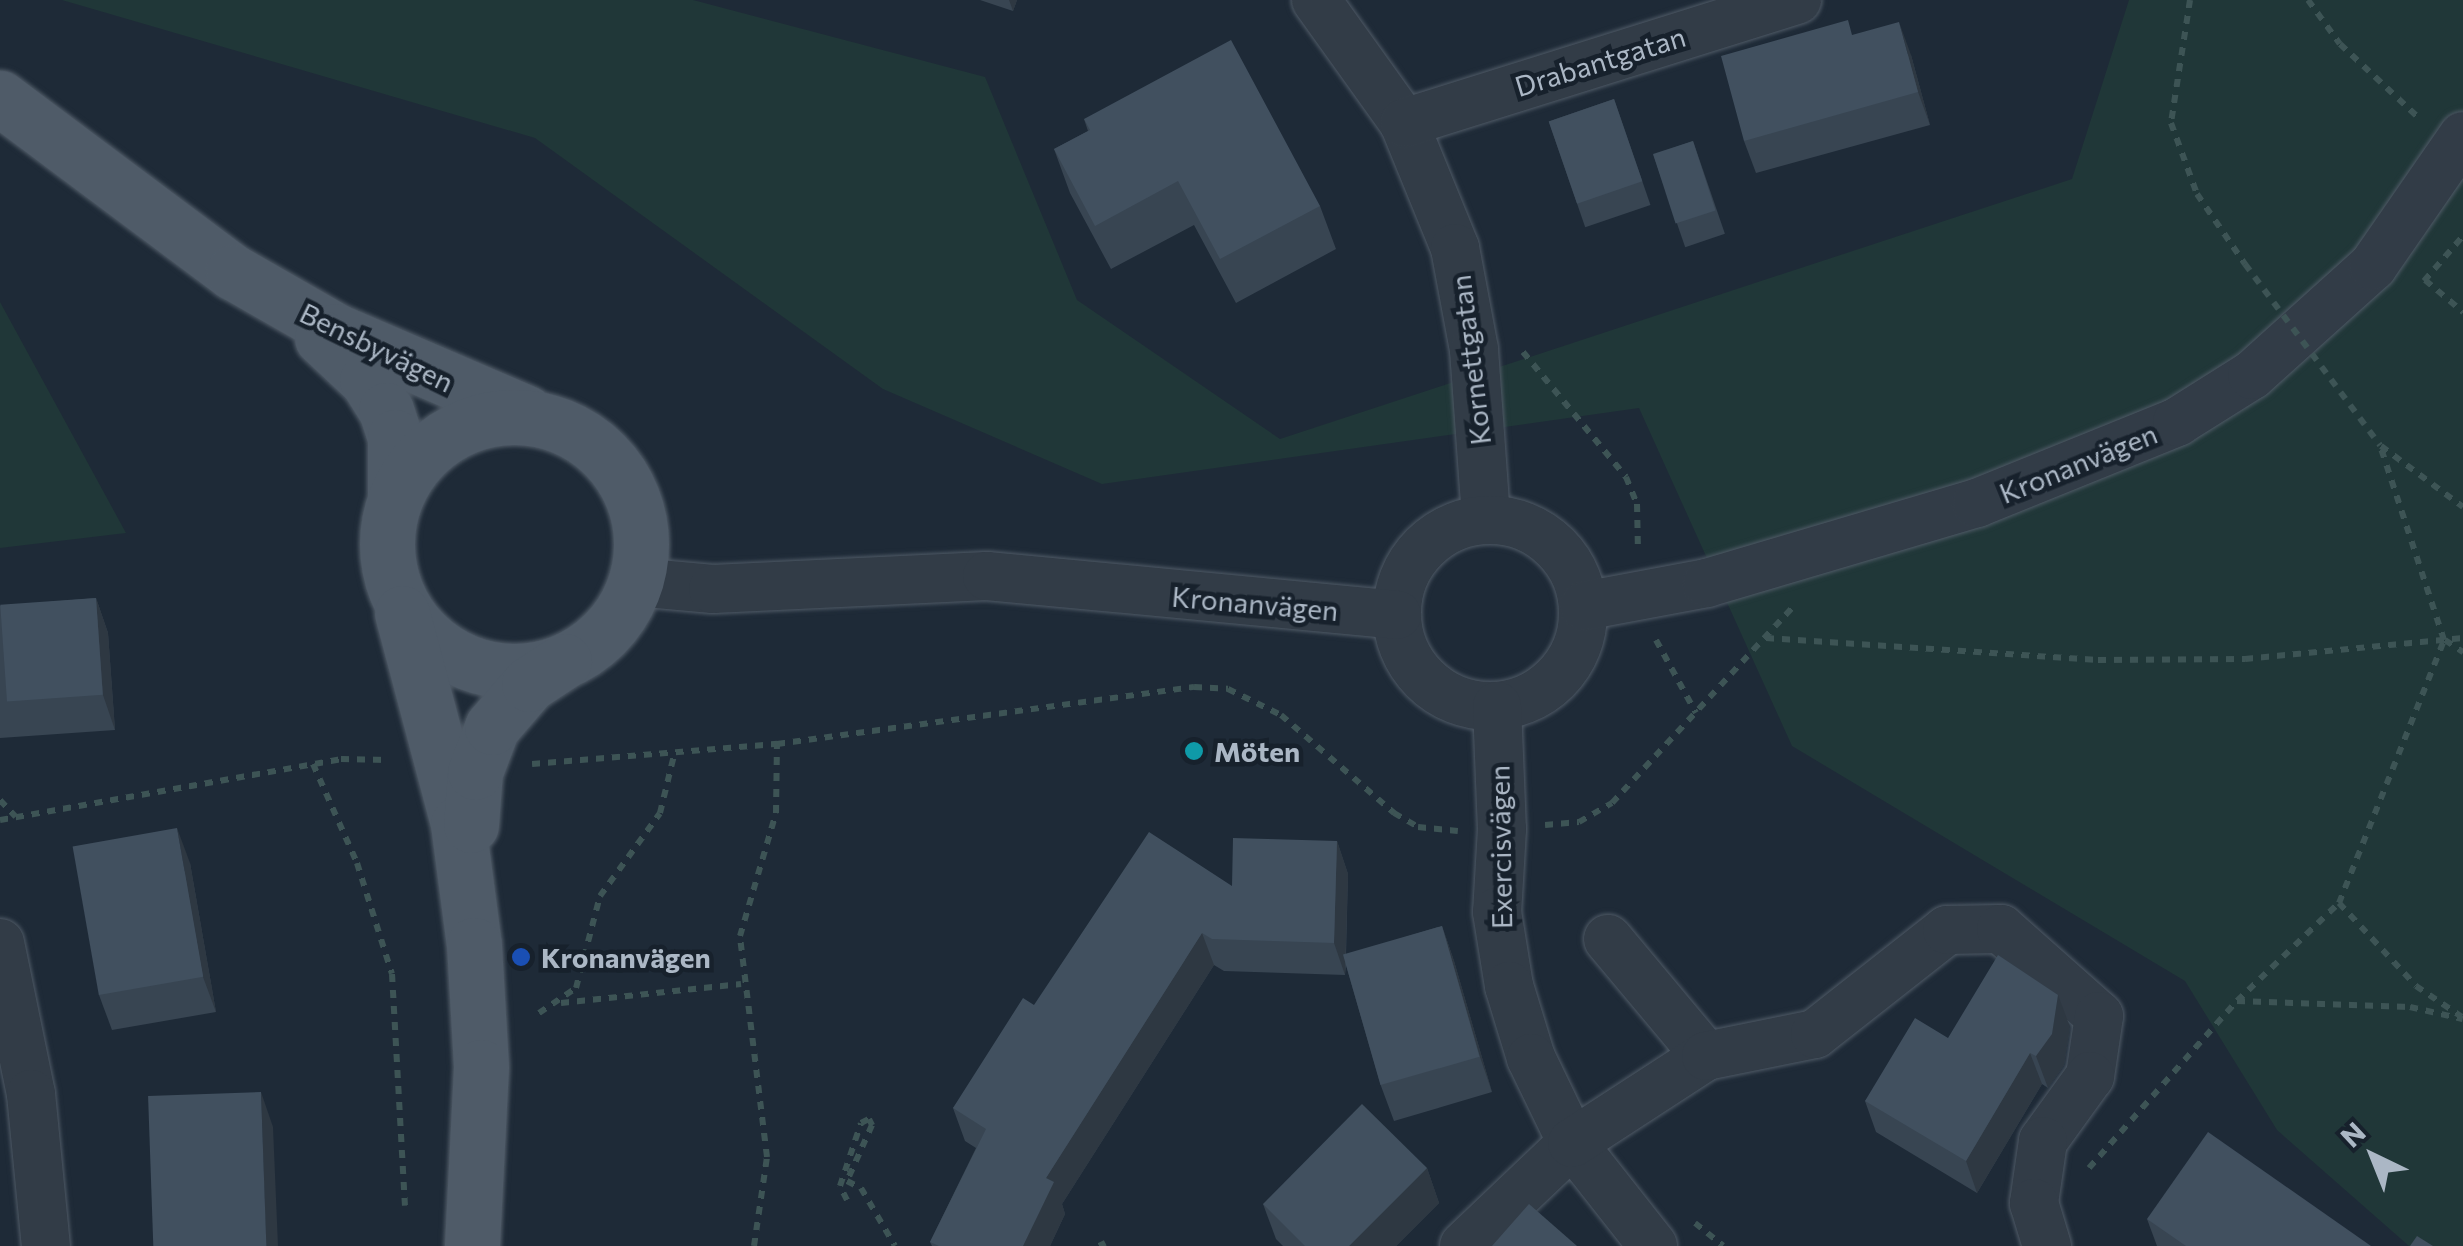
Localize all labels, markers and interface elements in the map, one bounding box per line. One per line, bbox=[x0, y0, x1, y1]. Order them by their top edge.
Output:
street label: Drabantgatan bbox=[1511, 19, 1689, 103]
street label: Kornettgatan bbox=[1443, 273, 1497, 447]
street label: Bensbyvägen bbox=[295, 295, 459, 399]
street label: Kronanvägen bbox=[1994, 416, 2162, 510]
street label: Kronanvägen bbox=[1170, 579, 1340, 627]
place label: Möten bbox=[1214, 734, 1300, 768]
marker: Möten bbox=[1183, 740, 1205, 762]
street label: Exercisvägen bbox=[1482, 765, 1518, 929]
place label: Kronanvägen bbox=[541, 940, 711, 974]
marker: Kronanvägen bbox=[510, 946, 532, 968]
north arrow bbox=[2323, 1106, 2423, 1206]
text: N bbox=[2333, 1114, 2372, 1154]

